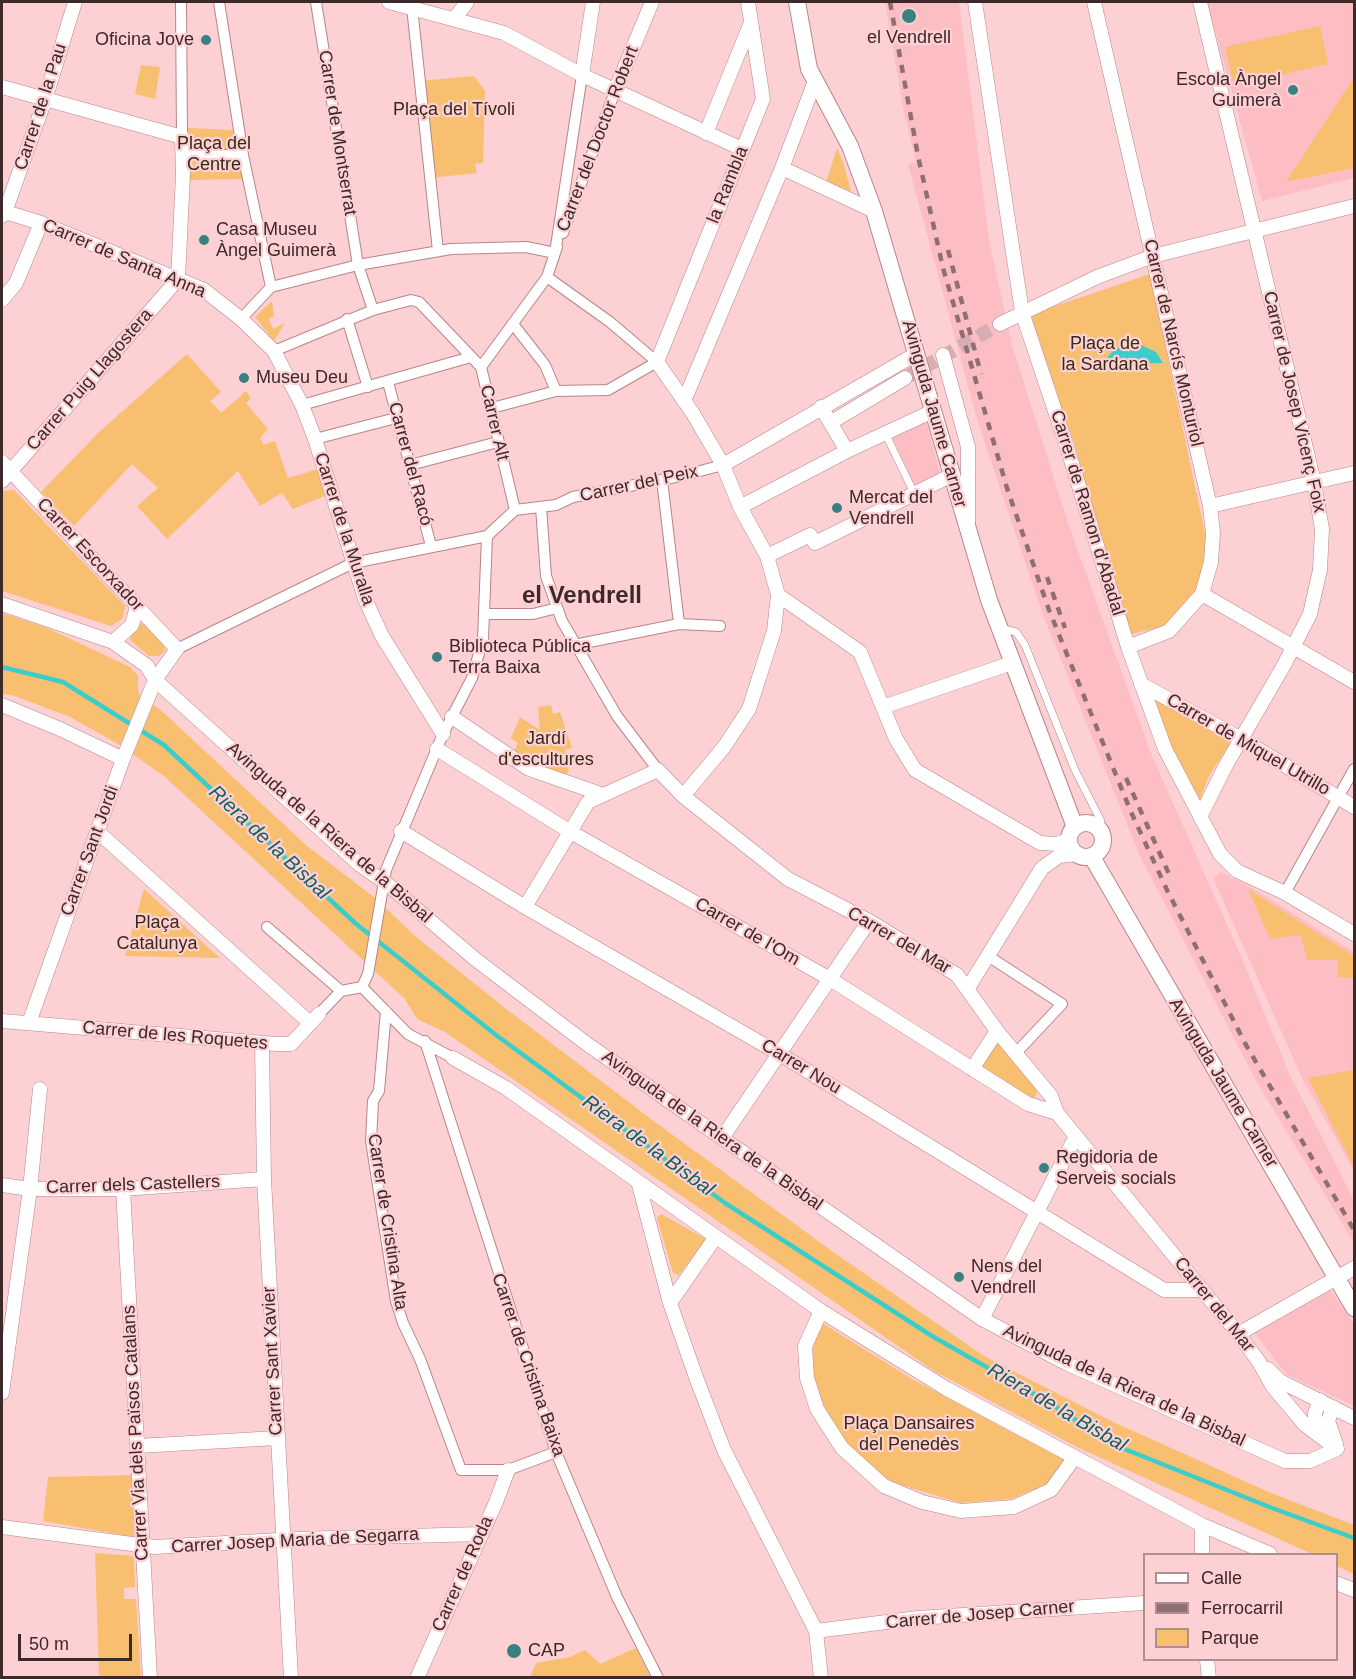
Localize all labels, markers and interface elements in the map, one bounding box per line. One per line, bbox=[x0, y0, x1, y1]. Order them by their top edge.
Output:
marker: el Vendrell bbox=[900, 7, 918, 25]
place label: el Vendrell bbox=[867, 27, 951, 49]
place label: Oficina Jove bbox=[95, 29, 194, 51]
marker: Oficina Jove bbox=[199, 33, 213, 47]
street label: Carrer de la Pau bbox=[10, 41, 72, 173]
street label: Carrer del Doctor Robert bbox=[553, 43, 643, 235]
street label: Carrer de Montserrat bbox=[313, 49, 361, 217]
place label: Escola Àngel Guimerà bbox=[1176, 69, 1281, 112]
marker: Escola Àngel Guimerà bbox=[1286, 83, 1300, 97]
park label: Plaça del Tívoli bbox=[393, 99, 515, 121]
park label: Plaça del Centre bbox=[177, 133, 251, 176]
street label: la Rambla bbox=[703, 143, 753, 227]
street label: Carrer de Santa Anna bbox=[39, 215, 209, 303]
place label: Casa Museu Àngel Guimerà bbox=[216, 219, 336, 262]
marker: Casa Museu Àngel Guimerà bbox=[197, 233, 211, 247]
street label: Carrer de Narcís Monturiol bbox=[1139, 237, 1207, 449]
street label: Carrer de Josep Vicenç Foix bbox=[1258, 289, 1330, 515]
street label: Carrer Puig Llagostera bbox=[22, 305, 158, 455]
street label: Avinguda Jaume Carner bbox=[897, 318, 971, 510]
park label: Plaça de la Sardana bbox=[1061, 333, 1149, 376]
place label: Museu Deu bbox=[256, 367, 348, 389]
marker: Museu Deu bbox=[237, 371, 251, 385]
street label: Carrer Alt bbox=[475, 383, 513, 463]
street label: Carrer del Racó bbox=[383, 400, 437, 528]
street label: Carrer de Ramon d'Abadal bbox=[1045, 408, 1129, 618]
street label: Carrer de la Muralla bbox=[309, 450, 379, 608]
street label: Carrer del Peix bbox=[578, 461, 700, 507]
place label: Mercat del Vendrell bbox=[849, 487, 933, 530]
street label: Carrer Escorxador bbox=[32, 494, 148, 616]
marker: Mercat del Vendrell bbox=[830, 501, 844, 515]
district label: el Vendrell bbox=[522, 582, 642, 610]
place label: Biblioteca Pública Terra Baixa bbox=[449, 636, 591, 678]
marker: Biblioteca Pública Terra Baixa bbox=[430, 650, 444, 664]
street label: Carrer de Miquel Utrillo bbox=[1162, 689, 1334, 801]
park label: Jardí d'escultures bbox=[498, 728, 594, 771]
street label: Avinguda de la Riera de la Bisbal bbox=[222, 738, 436, 928]
water label: Riera de la Bisbal bbox=[203, 781, 335, 905]
street label: Carrer Sant Jordi bbox=[56, 783, 124, 919]
street label: Carrer de l'Om bbox=[691, 893, 803, 971]
street label: Carrer del Mar bbox=[843, 903, 955, 979]
park label: Plaça Catalunya bbox=[116, 912, 198, 954]
street label: Avinguda Jaume Carner bbox=[1164, 994, 1282, 1172]
street label: Carrer de les Roquetes bbox=[81, 1017, 269, 1055]
street label: Carrer Nou bbox=[757, 1035, 845, 1099]
street label: Avinguda de la Riera de la Bisbal bbox=[597, 1046, 827, 1216]
water label: Riera de la Bisbal bbox=[578, 1090, 718, 1202]
street label: Carrer de Cristina Alta bbox=[362, 1132, 412, 1312]
place label: Regidoria de Serveis socials bbox=[1056, 1147, 1176, 1190]
marker: Regidoria de Serveis socials bbox=[1037, 1161, 1051, 1175]
street label: Carrer dels Castellers bbox=[46, 1171, 220, 1199]
street label: Carrer del Mar bbox=[1169, 1253, 1259, 1357]
place label: Nens del Vendrell bbox=[971, 1256, 1042, 1298]
marker: Nens del Vendrell bbox=[952, 1270, 966, 1284]
street label: Carrer de Cristina Baixa bbox=[487, 1271, 569, 1459]
street label: Carrer Sant Xavier bbox=[258, 1286, 288, 1436]
street label: Carrer Via dels Països Catalans bbox=[119, 1305, 153, 1561]
street label: Avinguda de la Riera de la Bisbal bbox=[999, 1320, 1249, 1452]
water label: Riera de la Bisbal bbox=[983, 1358, 1131, 1458]
park label: Plaça Dansaires del Penedès bbox=[843, 1413, 975, 1456]
street label: Carrer de Roda bbox=[428, 1513, 498, 1635]
street label: Carrer Josep Maria de Segarra bbox=[171, 1524, 419, 1558]
legend bbox=[1143, 1553, 1338, 1661]
text: Calle bbox=[1201, 1568, 1242, 1588]
street label: Carrer de Josep Carner bbox=[885, 1596, 1075, 1634]
text: Ferrocarril bbox=[1201, 1598, 1283, 1618]
scale bar bbox=[21, 1622, 135, 1660]
text: Parque bbox=[1201, 1628, 1259, 1648]
text: 50 m bbox=[29, 1634, 69, 1654]
place label: CAP bbox=[528, 1640, 565, 1662]
marker: CAP bbox=[505, 1642, 523, 1660]

